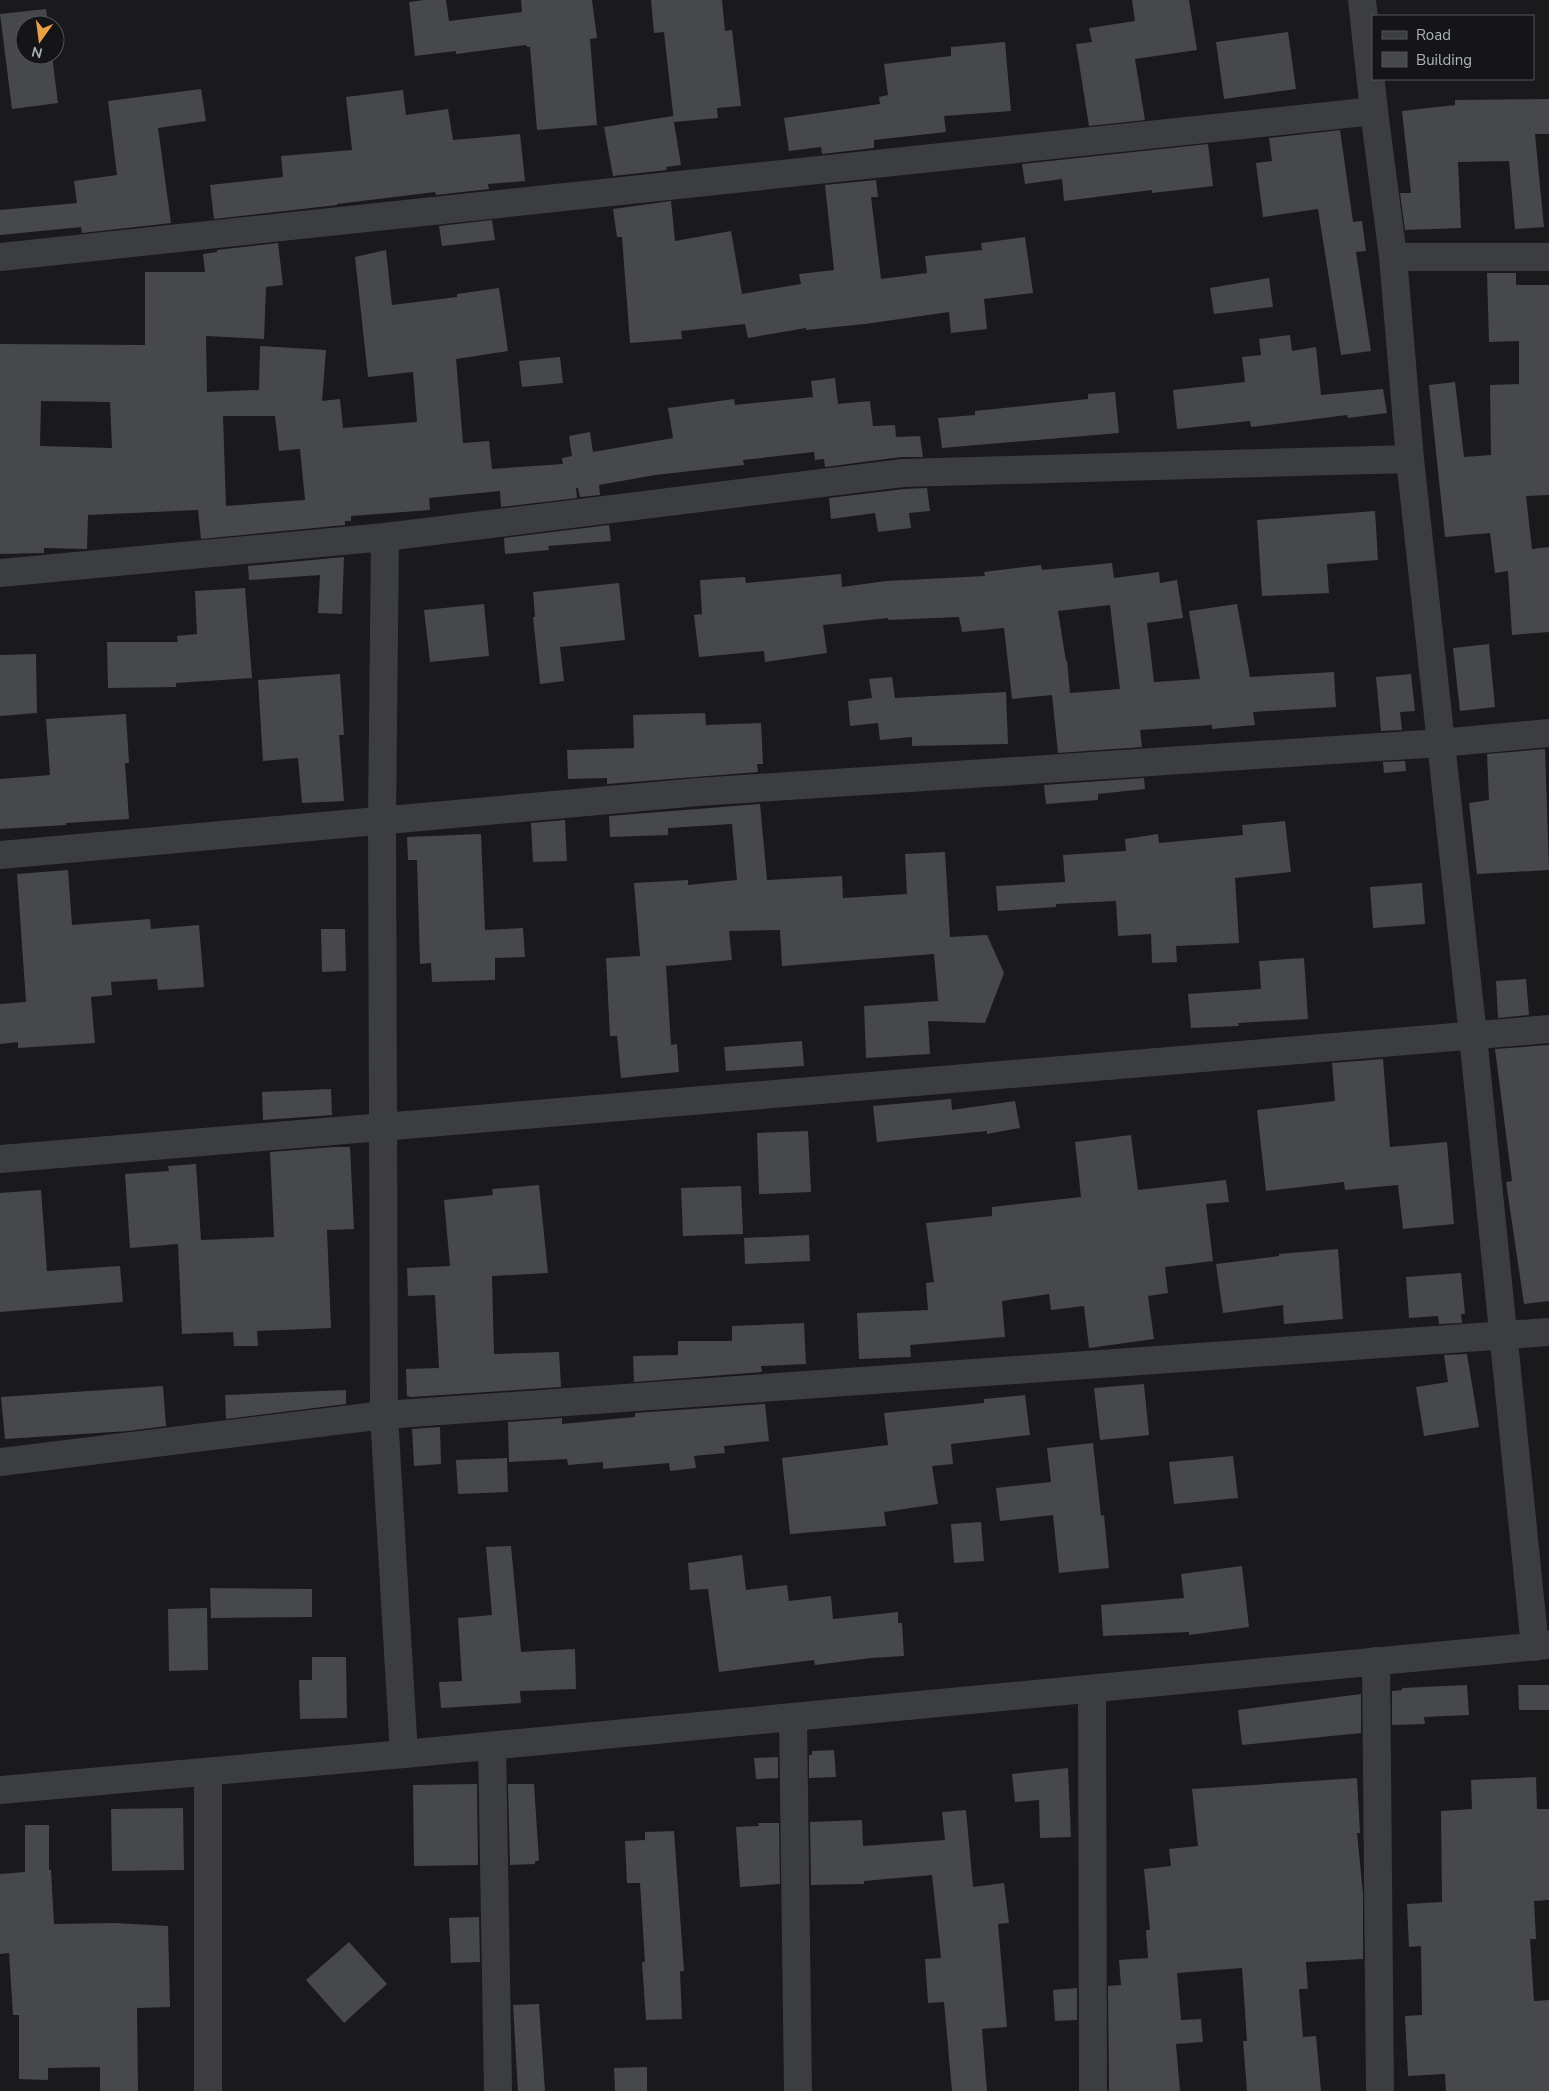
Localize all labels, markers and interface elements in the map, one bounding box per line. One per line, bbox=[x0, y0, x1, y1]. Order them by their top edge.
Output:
north arrow bbox=[15, 15, 65, 65]
legend bbox=[1372, 15, 1534, 80]
text: Road bbox=[1416, 25, 1451, 45]
text: N bbox=[30, 42, 44, 63]
text: Building bbox=[1416, 50, 1472, 70]

